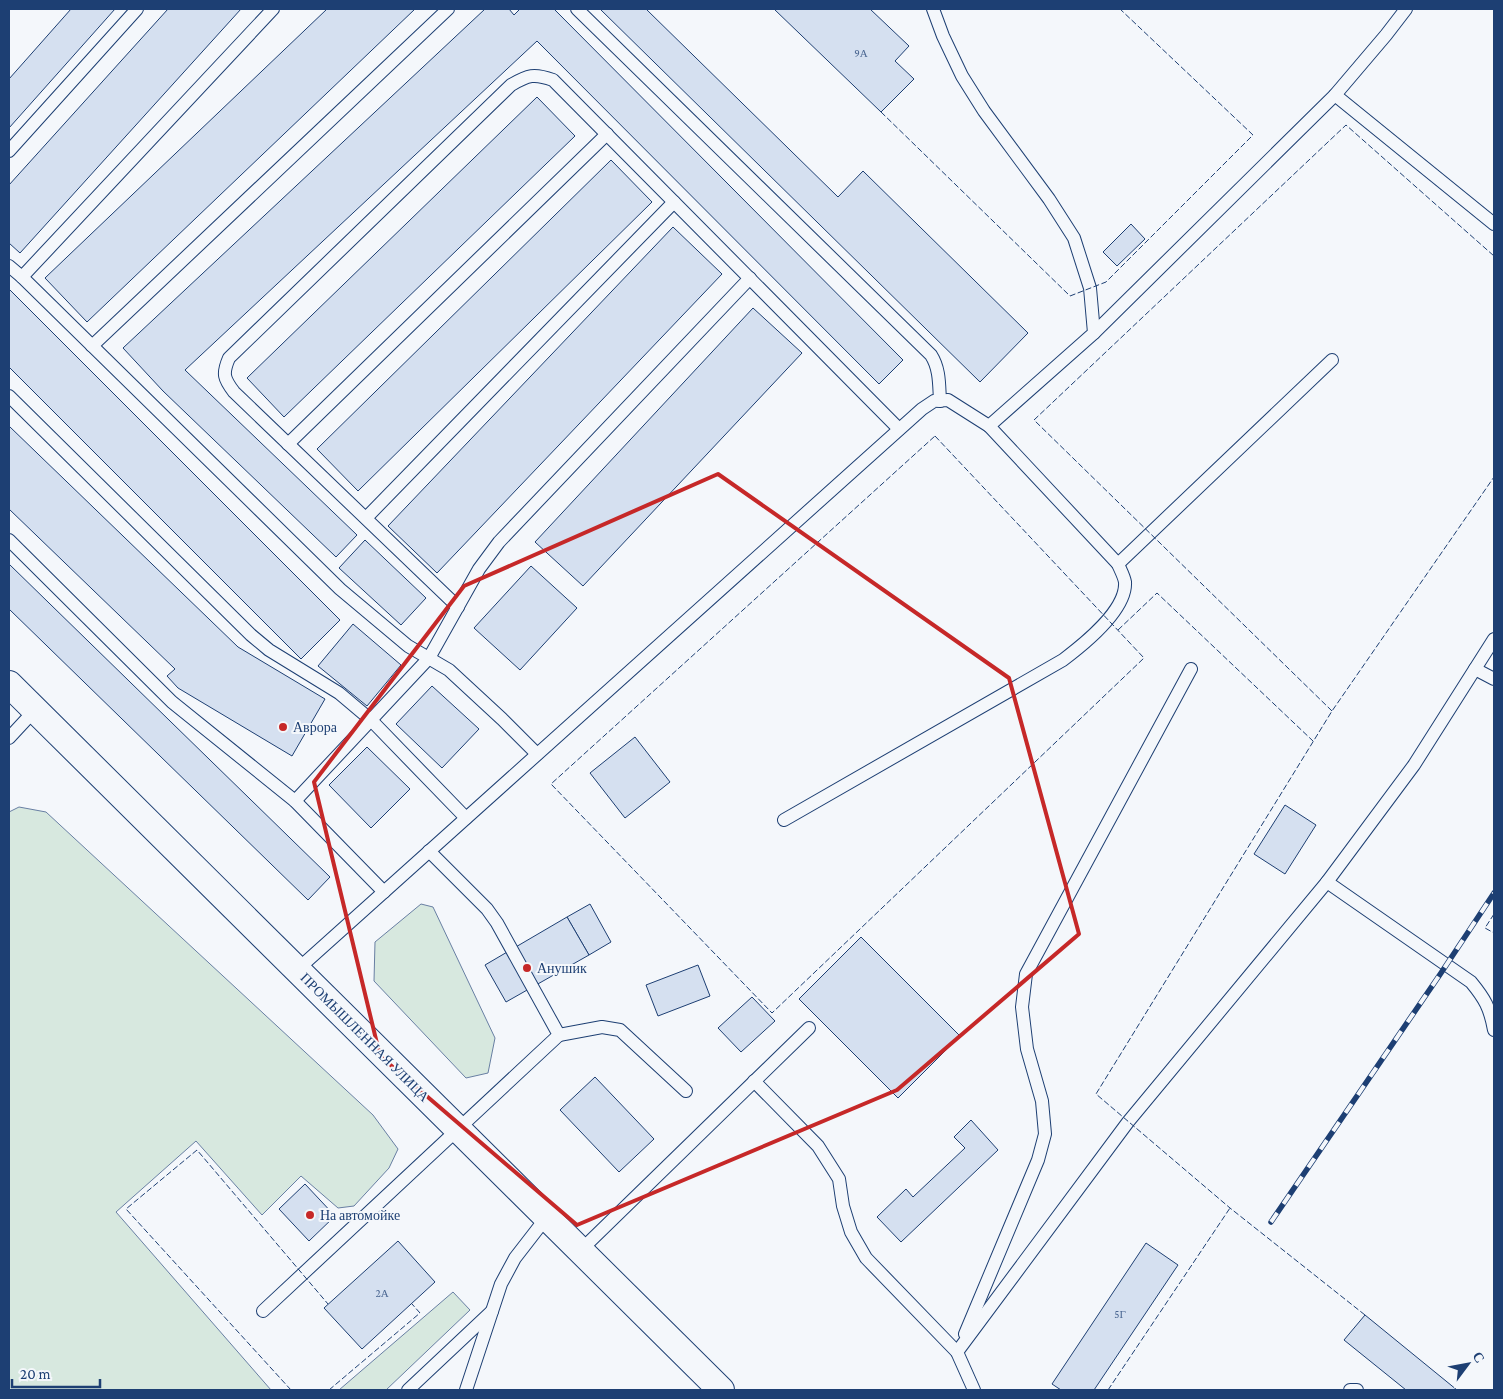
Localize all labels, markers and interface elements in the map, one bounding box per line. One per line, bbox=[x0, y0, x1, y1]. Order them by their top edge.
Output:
house number: 9А bbox=[854, 47, 868, 59]
place label: Аврора bbox=[293, 719, 338, 735]
marker: Аврора bbox=[277, 721, 289, 733]
place label: Анушик bbox=[537, 960, 587, 976]
marker: Анушик bbox=[521, 962, 533, 974]
street label: ПРОМЫШЛЕННАЯ УЛИЦА bbox=[297, 969, 433, 1105]
place label: На автомойке bbox=[320, 1207, 400, 1223]
marker: На автомойке bbox=[304, 1209, 316, 1221]
house number: 2А bbox=[375, 1287, 389, 1299]
house number: 5Г bbox=[1114, 1308, 1126, 1320]
north arrow bbox=[1443, 1339, 1493, 1389]
text: С bbox=[1470, 1349, 1488, 1366]
scale bar bbox=[12, 1356, 100, 1388]
text: 20 m bbox=[20, 1366, 51, 1382]

